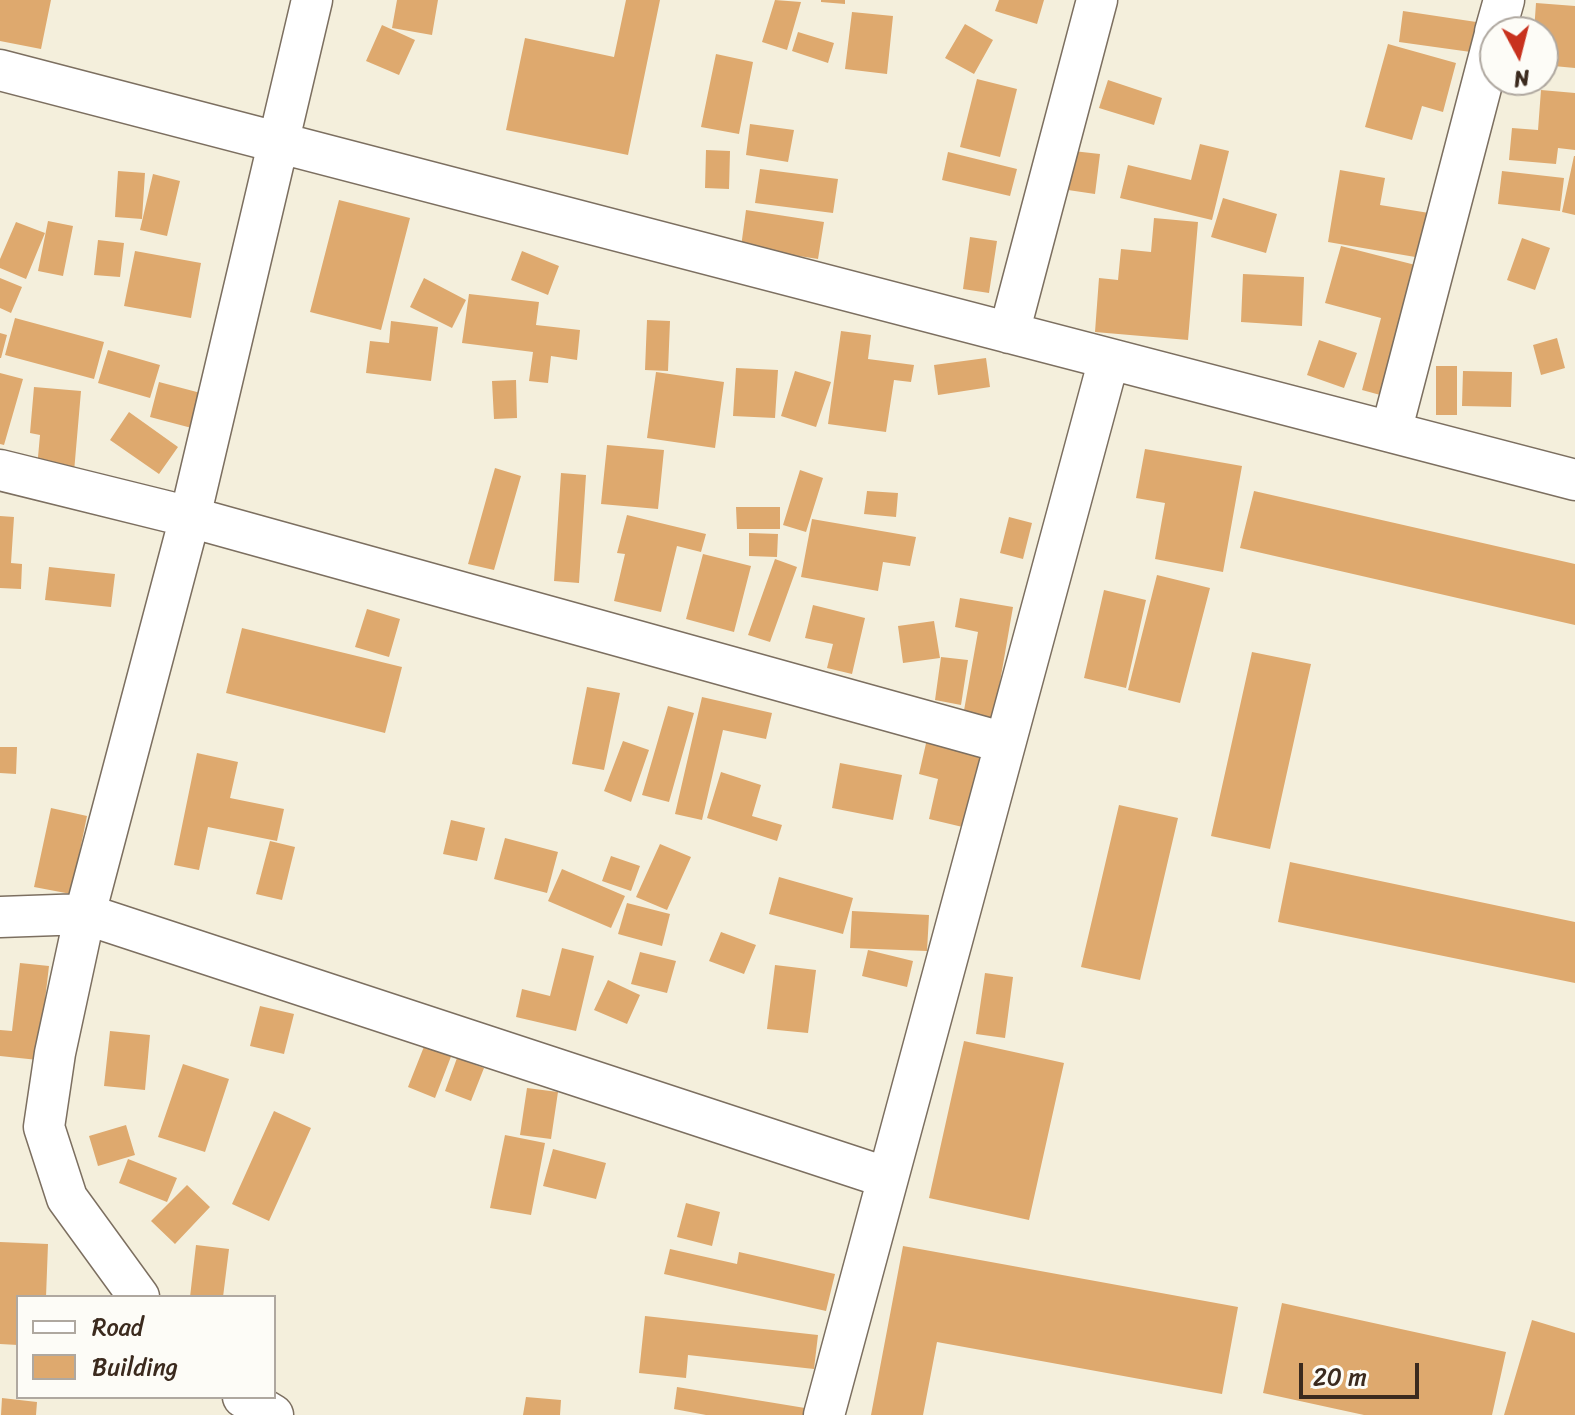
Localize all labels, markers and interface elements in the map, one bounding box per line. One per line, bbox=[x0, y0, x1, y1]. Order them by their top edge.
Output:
north arrow bbox=[1479, 16, 1559, 96]
text: N bbox=[1512, 58, 1532, 99]
legend bbox=[16, 1295, 276, 1399]
text: Road bbox=[92, 1306, 143, 1348]
text: Building bbox=[92, 1346, 178, 1388]
scale bar bbox=[1303, 1347, 1423, 1397]
text: 20 m bbox=[1313, 1356, 1367, 1398]

